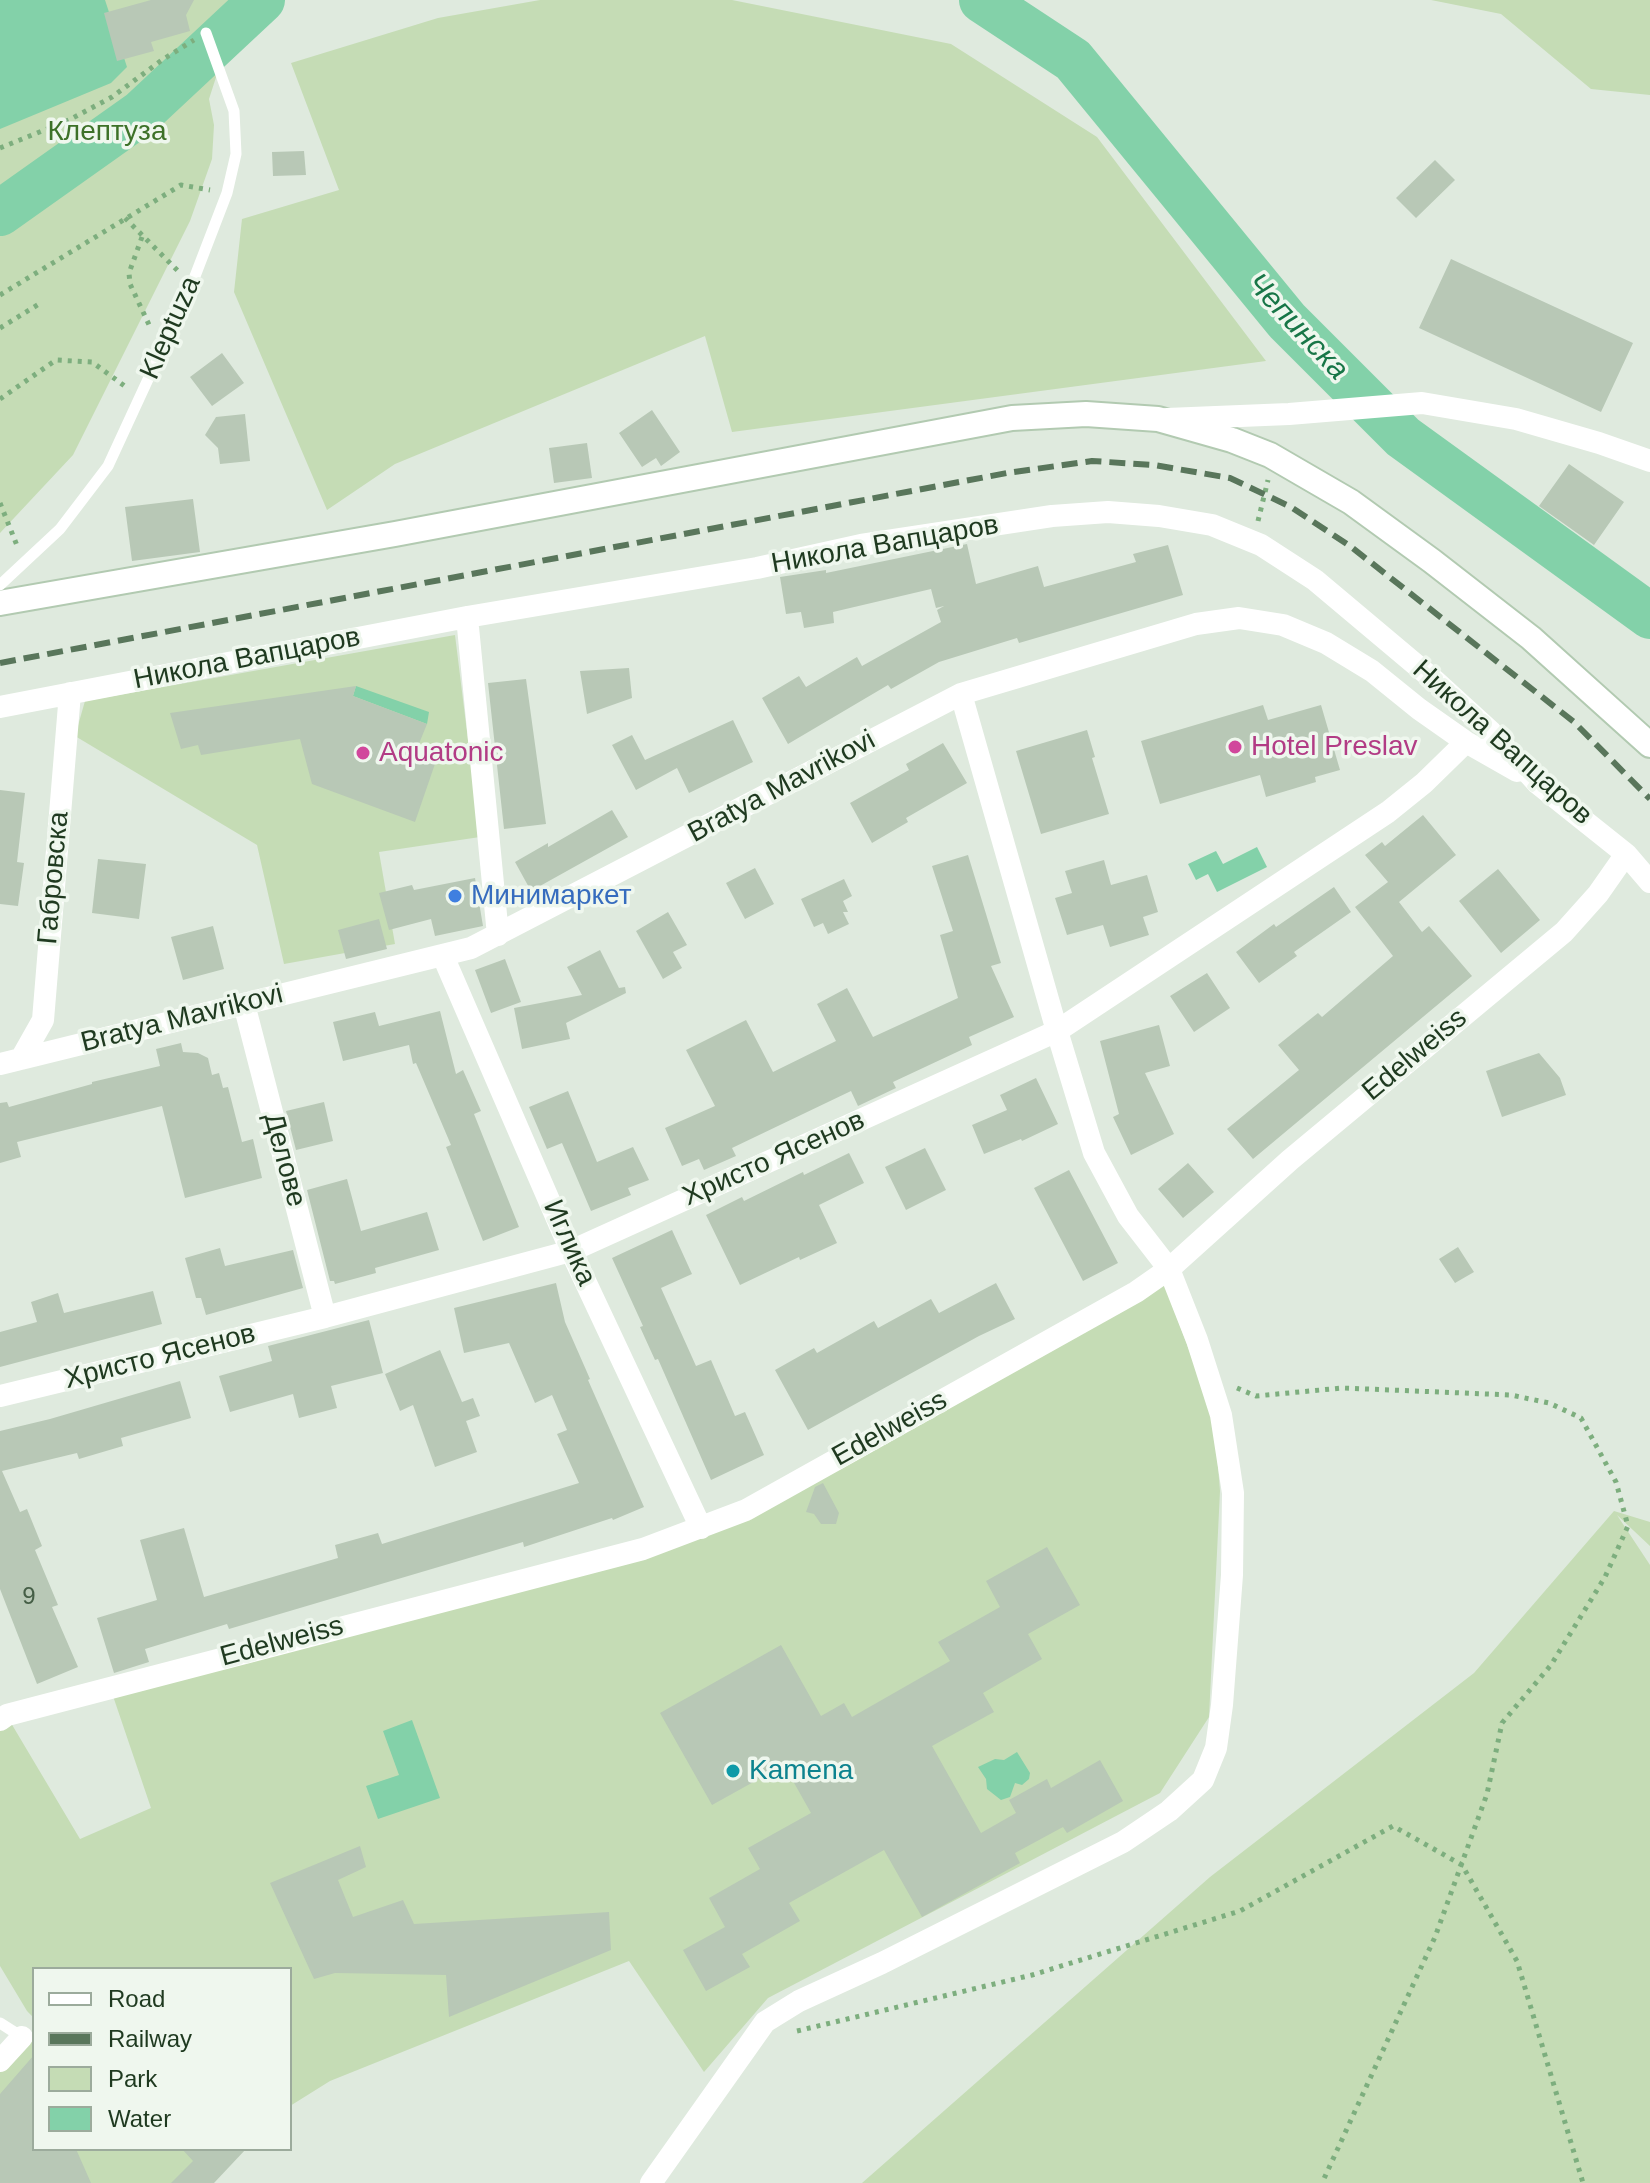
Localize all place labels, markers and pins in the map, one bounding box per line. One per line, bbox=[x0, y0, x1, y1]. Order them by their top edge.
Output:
place label: Hotel Preslav bbox=[1251, 730, 1418, 764]
place label: Aquatonic bbox=[379, 736, 504, 770]
marker: Hotel Preslav bbox=[1226, 738, 1244, 756]
marker: Aquatonic bbox=[354, 744, 372, 762]
place label: Минимаркет bbox=[471, 879, 631, 913]
marker: Минимаркет bbox=[446, 887, 464, 905]
place label: Kamena bbox=[749, 1754, 853, 1788]
marker: Kamena bbox=[724, 1762, 742, 1780]

